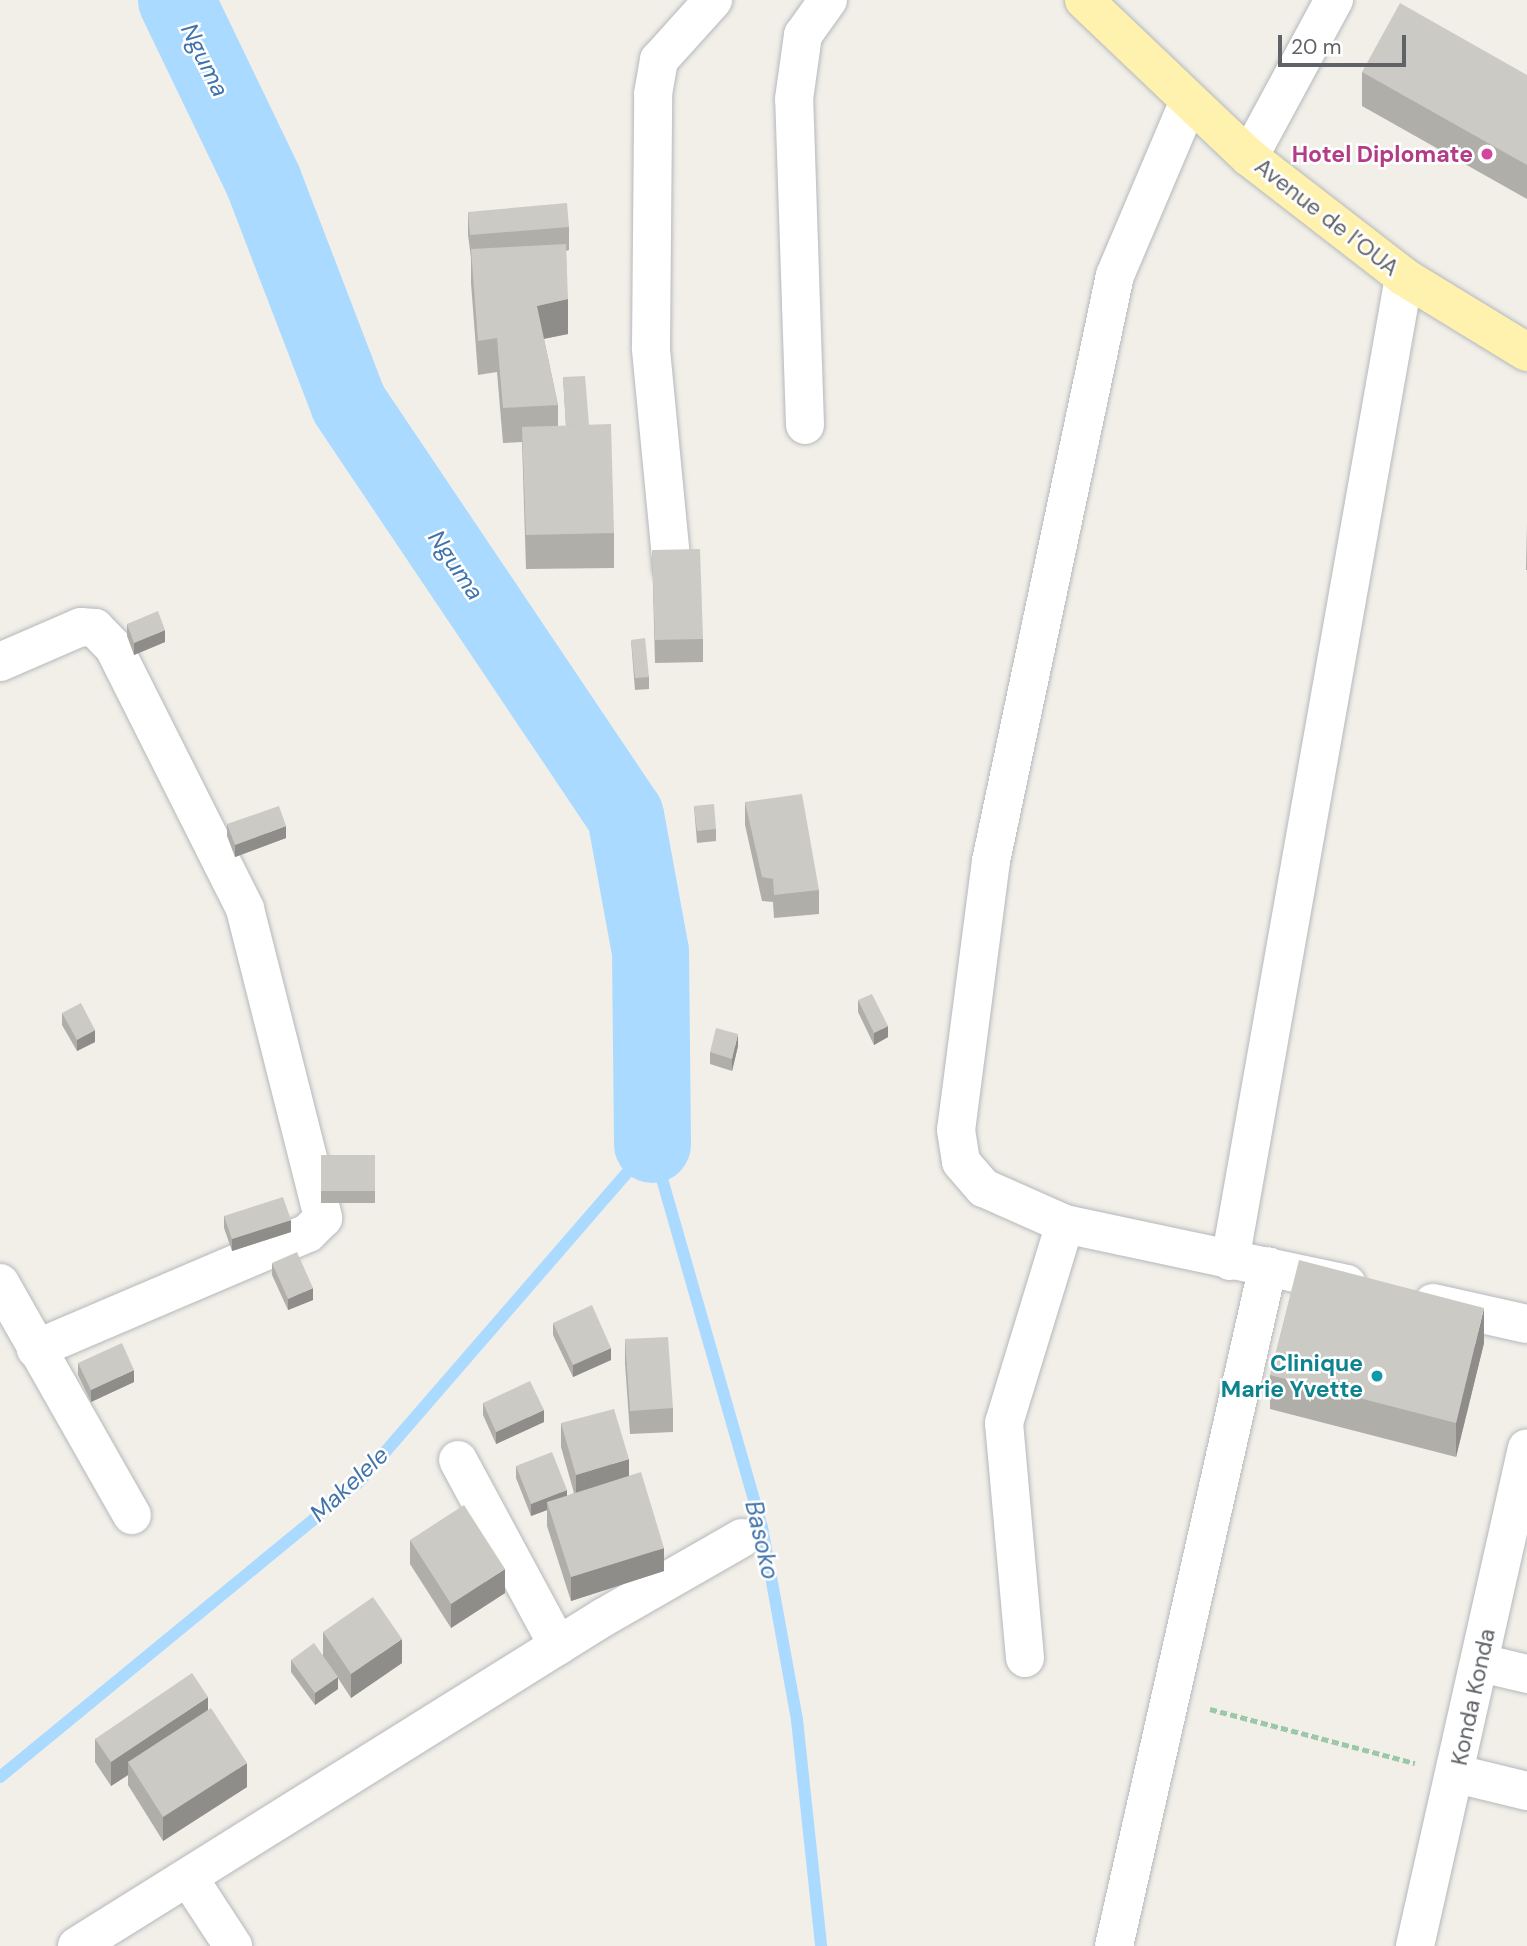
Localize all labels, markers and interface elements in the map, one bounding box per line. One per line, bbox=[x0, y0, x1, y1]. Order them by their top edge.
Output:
water label: Nguma bbox=[175, 19, 235, 101]
scale bar bbox=[1282, 21, 1410, 65]
text: 20 m bbox=[1291, 33, 1342, 61]
place label: Hotel Diplomate bbox=[1292, 140, 1473, 168]
marker: Hotel Diplomate bbox=[1479, 146, 1495, 162]
street label: Avenue de l’OUA bbox=[1249, 152, 1405, 282]
water label: Nguma bbox=[422, 525, 490, 605]
place label: Clinique Marie Yvette bbox=[1221, 1349, 1363, 1403]
marker: Clinique Marie Yvette bbox=[1369, 1368, 1385, 1384]
water label: Makelele bbox=[304, 1440, 394, 1528]
water label: Basoko bbox=[739, 1498, 785, 1582]
street label: Konda Konda bbox=[1445, 1626, 1501, 1768]

